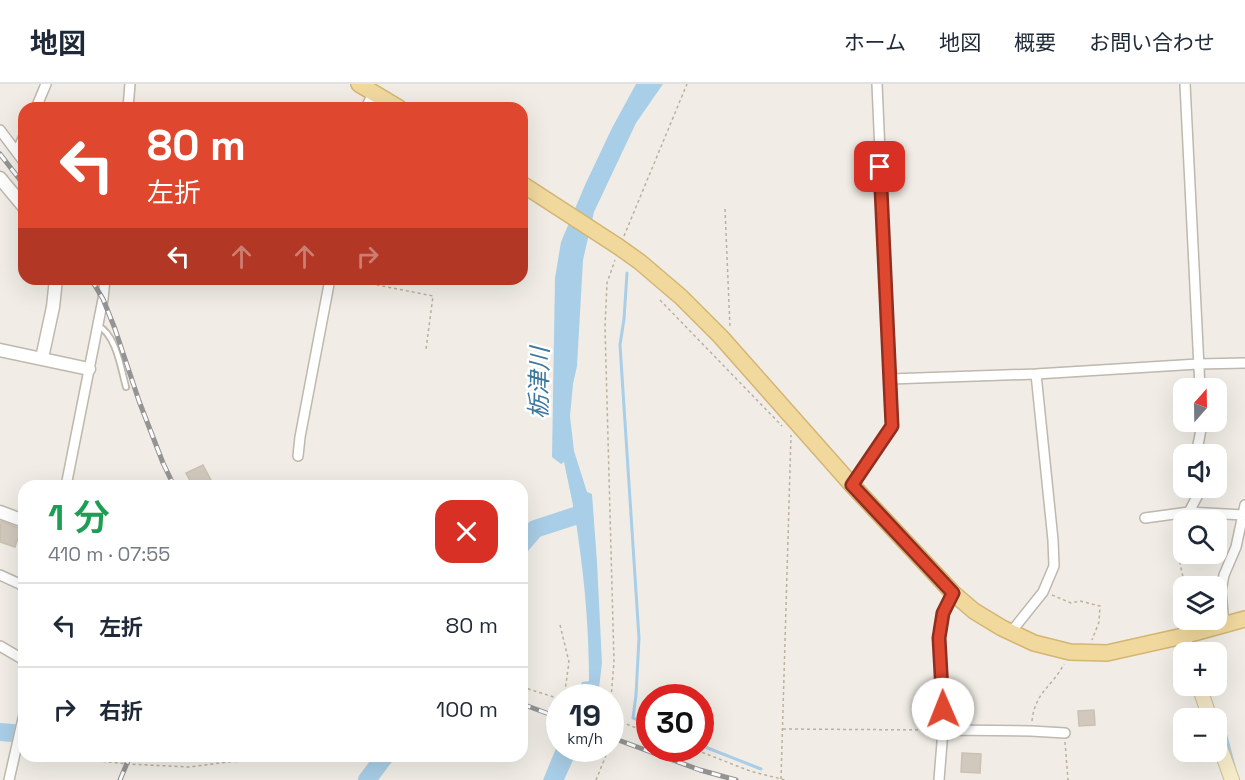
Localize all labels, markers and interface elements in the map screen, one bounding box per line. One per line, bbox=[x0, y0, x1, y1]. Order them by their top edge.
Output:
text: 地図 bbox=[30, 25, 86, 61]
text: ホーム bbox=[844, 29, 906, 56]
text: 地図 bbox=[939, 29, 981, 56]
text: 概要 bbox=[1014, 29, 1056, 56]
text: お問い合わせ bbox=[1089, 29, 1215, 56]
text: 80 m bbox=[147, 119, 246, 172]
icon: left bbox=[48, 126, 126, 204]
pin bbox=[854, 141, 905, 192]
icon: arrive bbox=[863, 150, 896, 183]
text: 左折 bbox=[147, 175, 201, 210]
icon: left bbox=[162, 240, 195, 273]
icon: ahead bbox=[225, 240, 258, 273]
icon: ahead bbox=[288, 240, 321, 273]
icon: right bbox=[351, 240, 384, 273]
water label: 栃津川 bbox=[523, 344, 555, 419]
north arrow bbox=[1173, 378, 1227, 432]
map controls bbox=[1173, 378, 1227, 762]
button: sound bbox=[1173, 444, 1227, 498]
text: 1 分 bbox=[48, 495, 109, 541]
button: close bbox=[435, 500, 498, 563]
button: search bbox=[1173, 510, 1227, 564]
text: 410 m · 07:55 bbox=[48, 541, 170, 567]
button: layers bbox=[1173, 576, 1227, 630]
icon: left bbox=[48, 609, 81, 642]
text: 80 m bbox=[446, 611, 498, 639]
text: 左折 bbox=[99, 613, 143, 641]
button: + bbox=[1173, 642, 1227, 696]
position arrow bbox=[911, 677, 975, 741]
speed limit sign: 30 bbox=[636, 684, 714, 762]
icon: right bbox=[48, 693, 81, 726]
text: 100 m bbox=[436, 695, 498, 723]
text: 19 bbox=[569, 696, 601, 735]
text: 右折 bbox=[99, 697, 143, 725]
button: − bbox=[1173, 708, 1227, 762]
text: km/h bbox=[567, 729, 603, 748]

